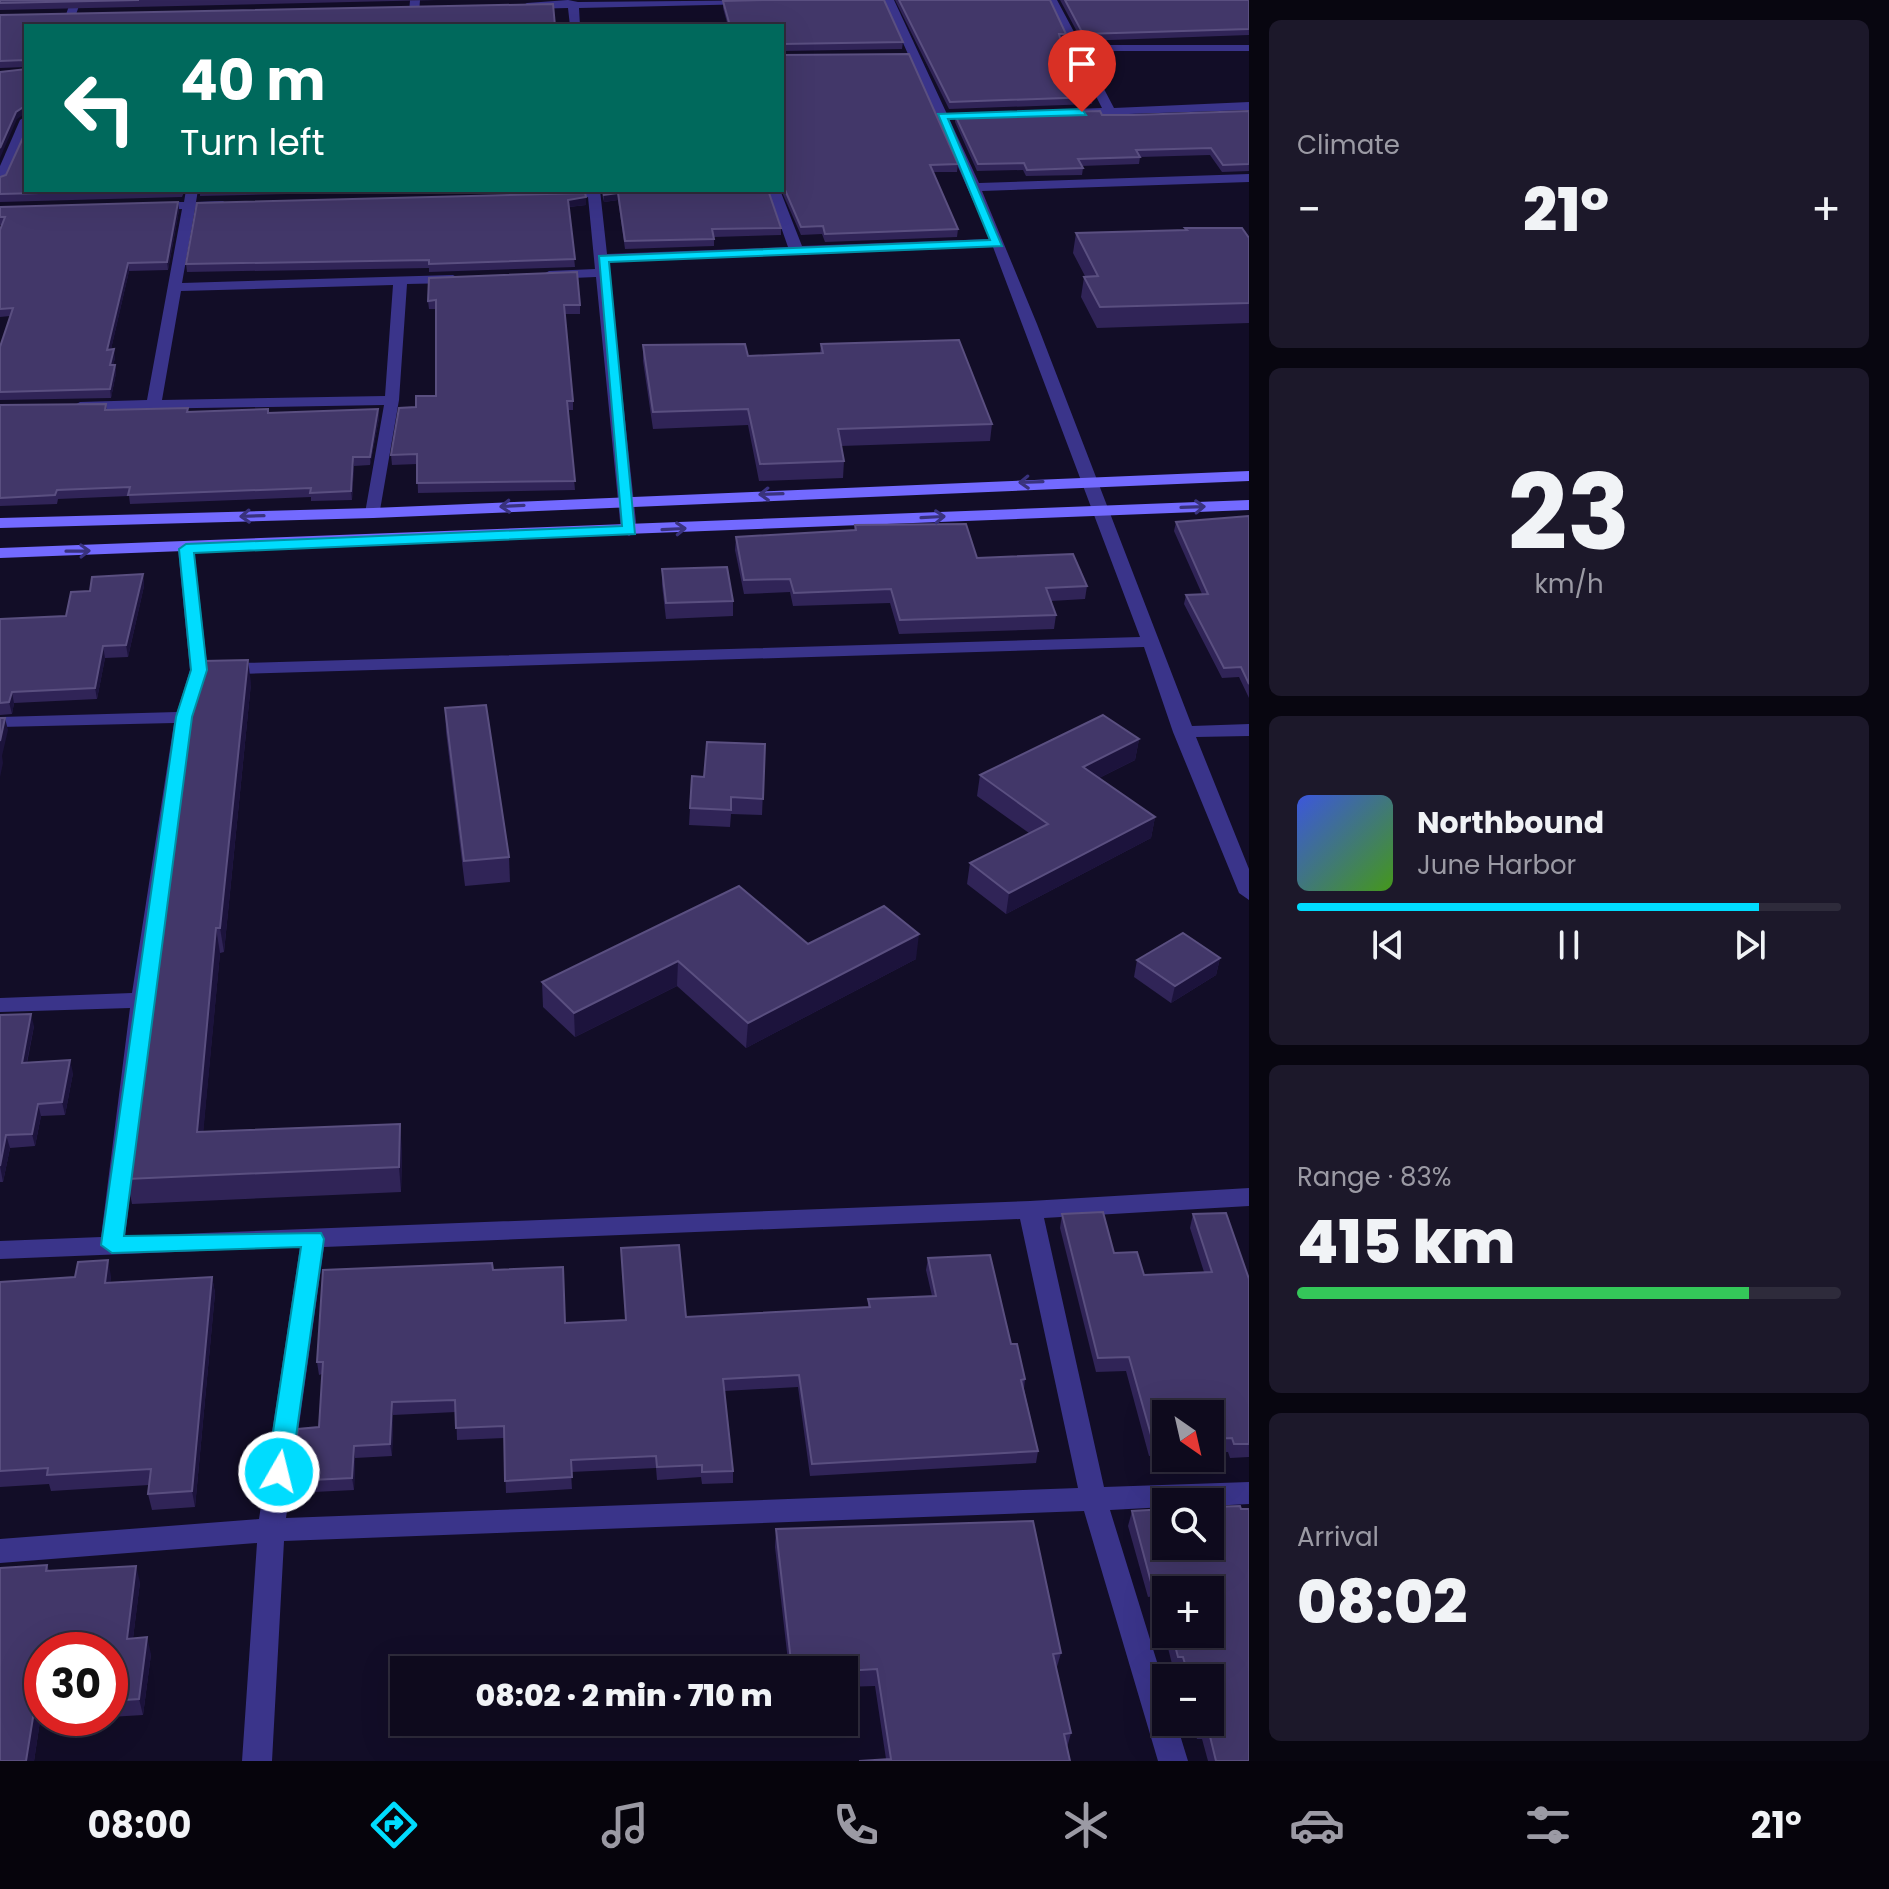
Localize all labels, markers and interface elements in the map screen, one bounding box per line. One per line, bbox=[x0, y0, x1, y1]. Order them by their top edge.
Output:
pin bbox=[1048, 30, 1116, 112]
text: 40 m bbox=[180, 41, 326, 120]
icon: arrive bbox=[1060, 42, 1104, 86]
icon: left bbox=[48, 56, 152, 160]
text: Turn left bbox=[180, 117, 325, 168]
text: Climate bbox=[1297, 127, 1400, 163]
text: 21° bbox=[1523, 168, 1609, 252]
text: − bbox=[1297, 179, 1321, 240]
text: + bbox=[1811, 179, 1841, 240]
text: 23 bbox=[1508, 440, 1630, 585]
one-way arrow bbox=[1018, 475, 1045, 490]
one-way arrow bbox=[758, 486, 785, 501]
one-way arrow bbox=[499, 498, 526, 513]
one-way arrow bbox=[1179, 499, 1206, 514]
one-way arrow bbox=[239, 508, 266, 524]
one-way arrow bbox=[919, 509, 946, 524]
one-way arrow bbox=[660, 521, 687, 536]
one-way arrow bbox=[64, 544, 91, 559]
text: km/h bbox=[1534, 566, 1604, 602]
text: Northbound bbox=[1417, 801, 1604, 844]
text: June Harbor bbox=[1417, 847, 1576, 883]
icon: previous bbox=[1366, 923, 1410, 967]
icon: pause bbox=[1547, 923, 1591, 967]
icon: next bbox=[1728, 923, 1772, 967]
text: Range · 83% bbox=[1297, 1159, 1452, 1195]
text: 415 km bbox=[1297, 1200, 1515, 1284]
north arrow bbox=[1152, 1400, 1224, 1472]
map controls bbox=[1152, 1400, 1224, 1736]
position arrow bbox=[237, 1430, 321, 1514]
button: search bbox=[1152, 1488, 1224, 1560]
text: Arrival bbox=[1297, 1519, 1379, 1555]
text: 08:02 bbox=[1297, 1560, 1467, 1644]
button: + bbox=[1152, 1576, 1224, 1648]
speed limit sign: 30 bbox=[24, 1632, 128, 1736]
button: − bbox=[1152, 1664, 1224, 1736]
text: 08:02 · 2 min · 710 m bbox=[476, 1674, 772, 1717]
icon: directions bbox=[366, 1797, 422, 1853]
icon: music bbox=[597, 1797, 653, 1853]
icon: phone bbox=[828, 1797, 884, 1853]
icon: climate bbox=[1058, 1797, 1114, 1853]
icon: car bbox=[1289, 1797, 1345, 1853]
icon: filters bbox=[1520, 1797, 1576, 1853]
text: 08:00 bbox=[87, 1800, 191, 1851]
text: 21° bbox=[1751, 1800, 1802, 1851]

